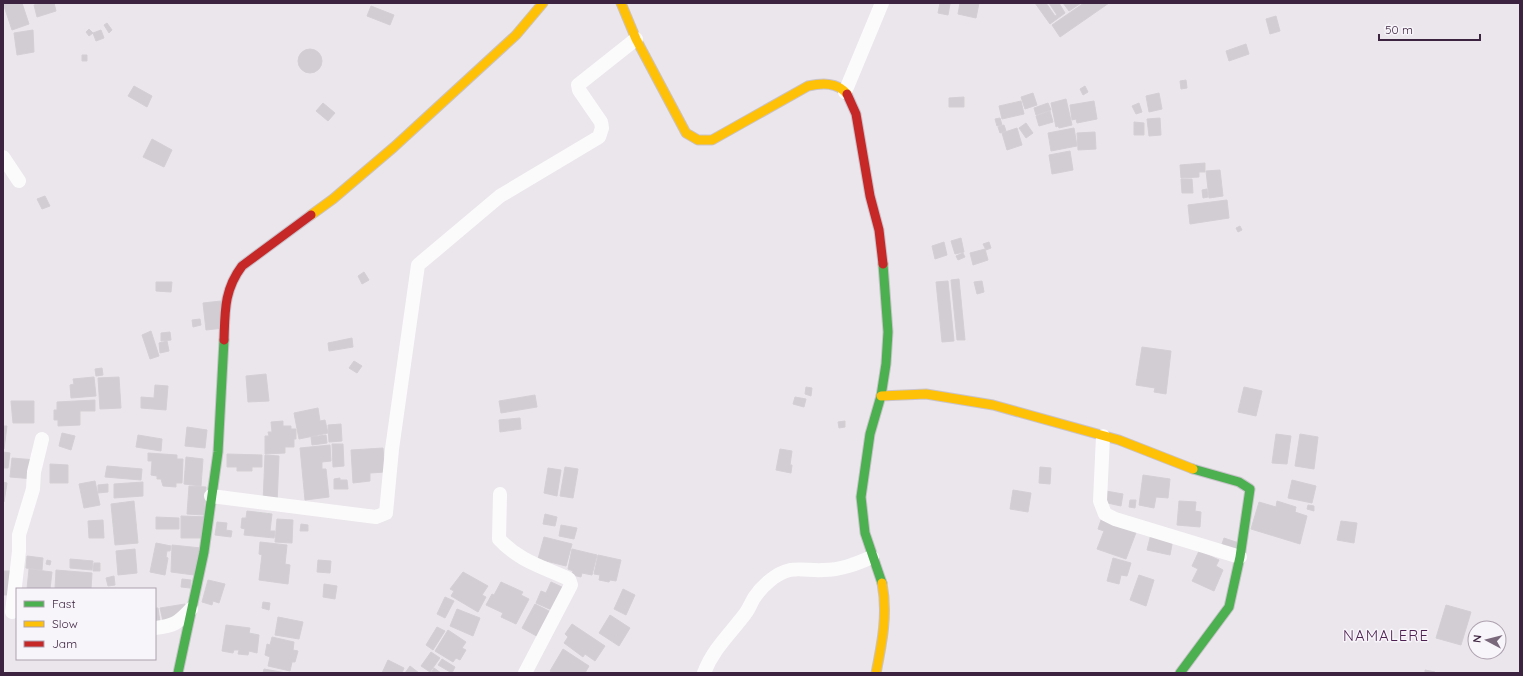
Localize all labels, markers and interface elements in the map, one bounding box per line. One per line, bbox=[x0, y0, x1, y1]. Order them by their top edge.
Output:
scale bar bbox=[1379, 16, 1480, 42]
text: 50 m bbox=[1385, 22, 1413, 37]
legend bbox=[16, 588, 156, 660]
text: Fast bbox=[52, 596, 76, 611]
text: Slow bbox=[52, 616, 78, 631]
north arrow bbox=[1467, 620, 1507, 660]
district label: NAMALERE bbox=[1343, 626, 1429, 645]
text: N bbox=[1470, 634, 1485, 644]
text: Jam bbox=[52, 636, 77, 651]

